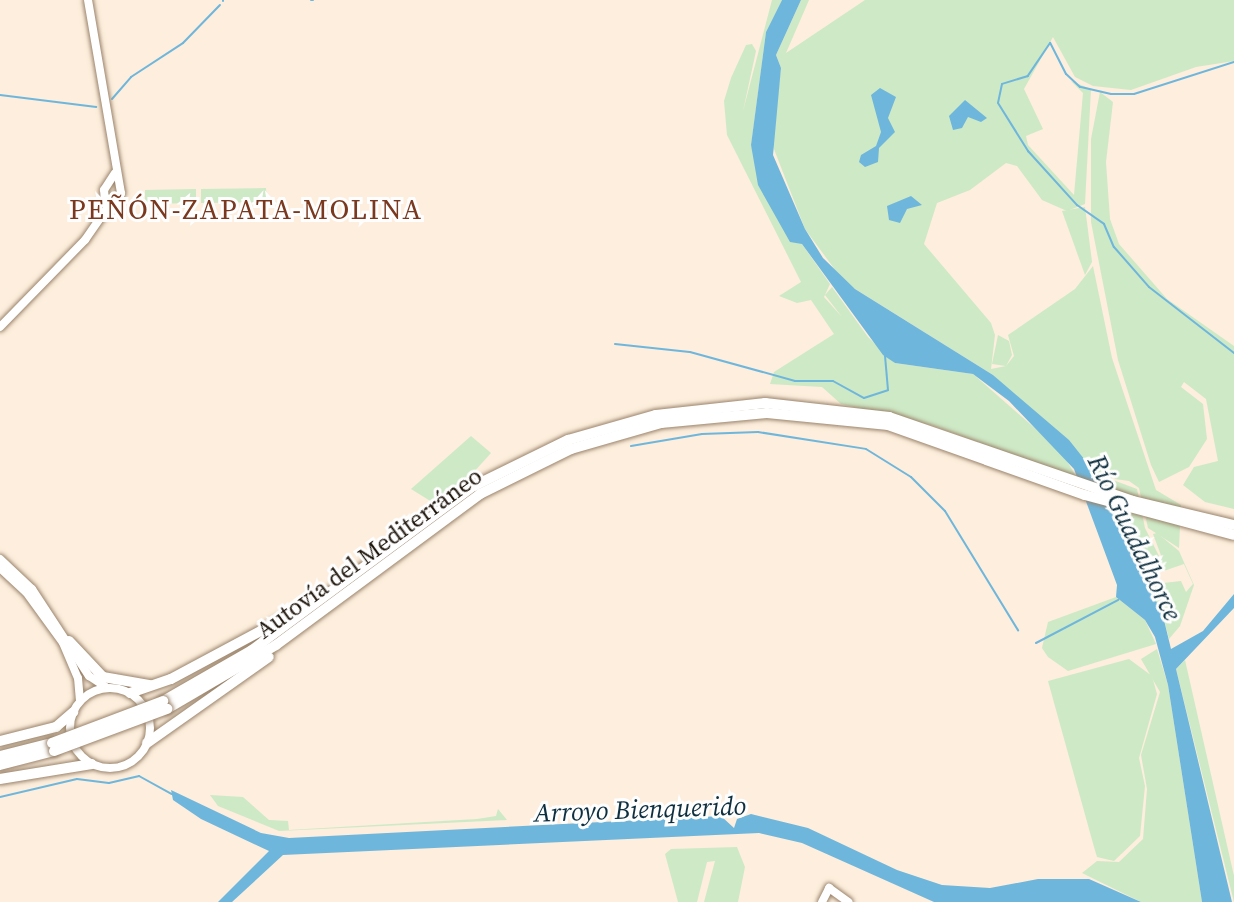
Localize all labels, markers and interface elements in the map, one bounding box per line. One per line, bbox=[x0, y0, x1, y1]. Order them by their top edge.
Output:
district label: PEÑÓN-ZAPATA-MOLINA bbox=[69, 192, 423, 226]
water label: Río Guadalhorce bbox=[1080, 450, 1188, 626]
street label: Autovía del Mediterráneo bbox=[250, 461, 488, 645]
water label: Arroyo Bienquerido bbox=[533, 791, 747, 829]

